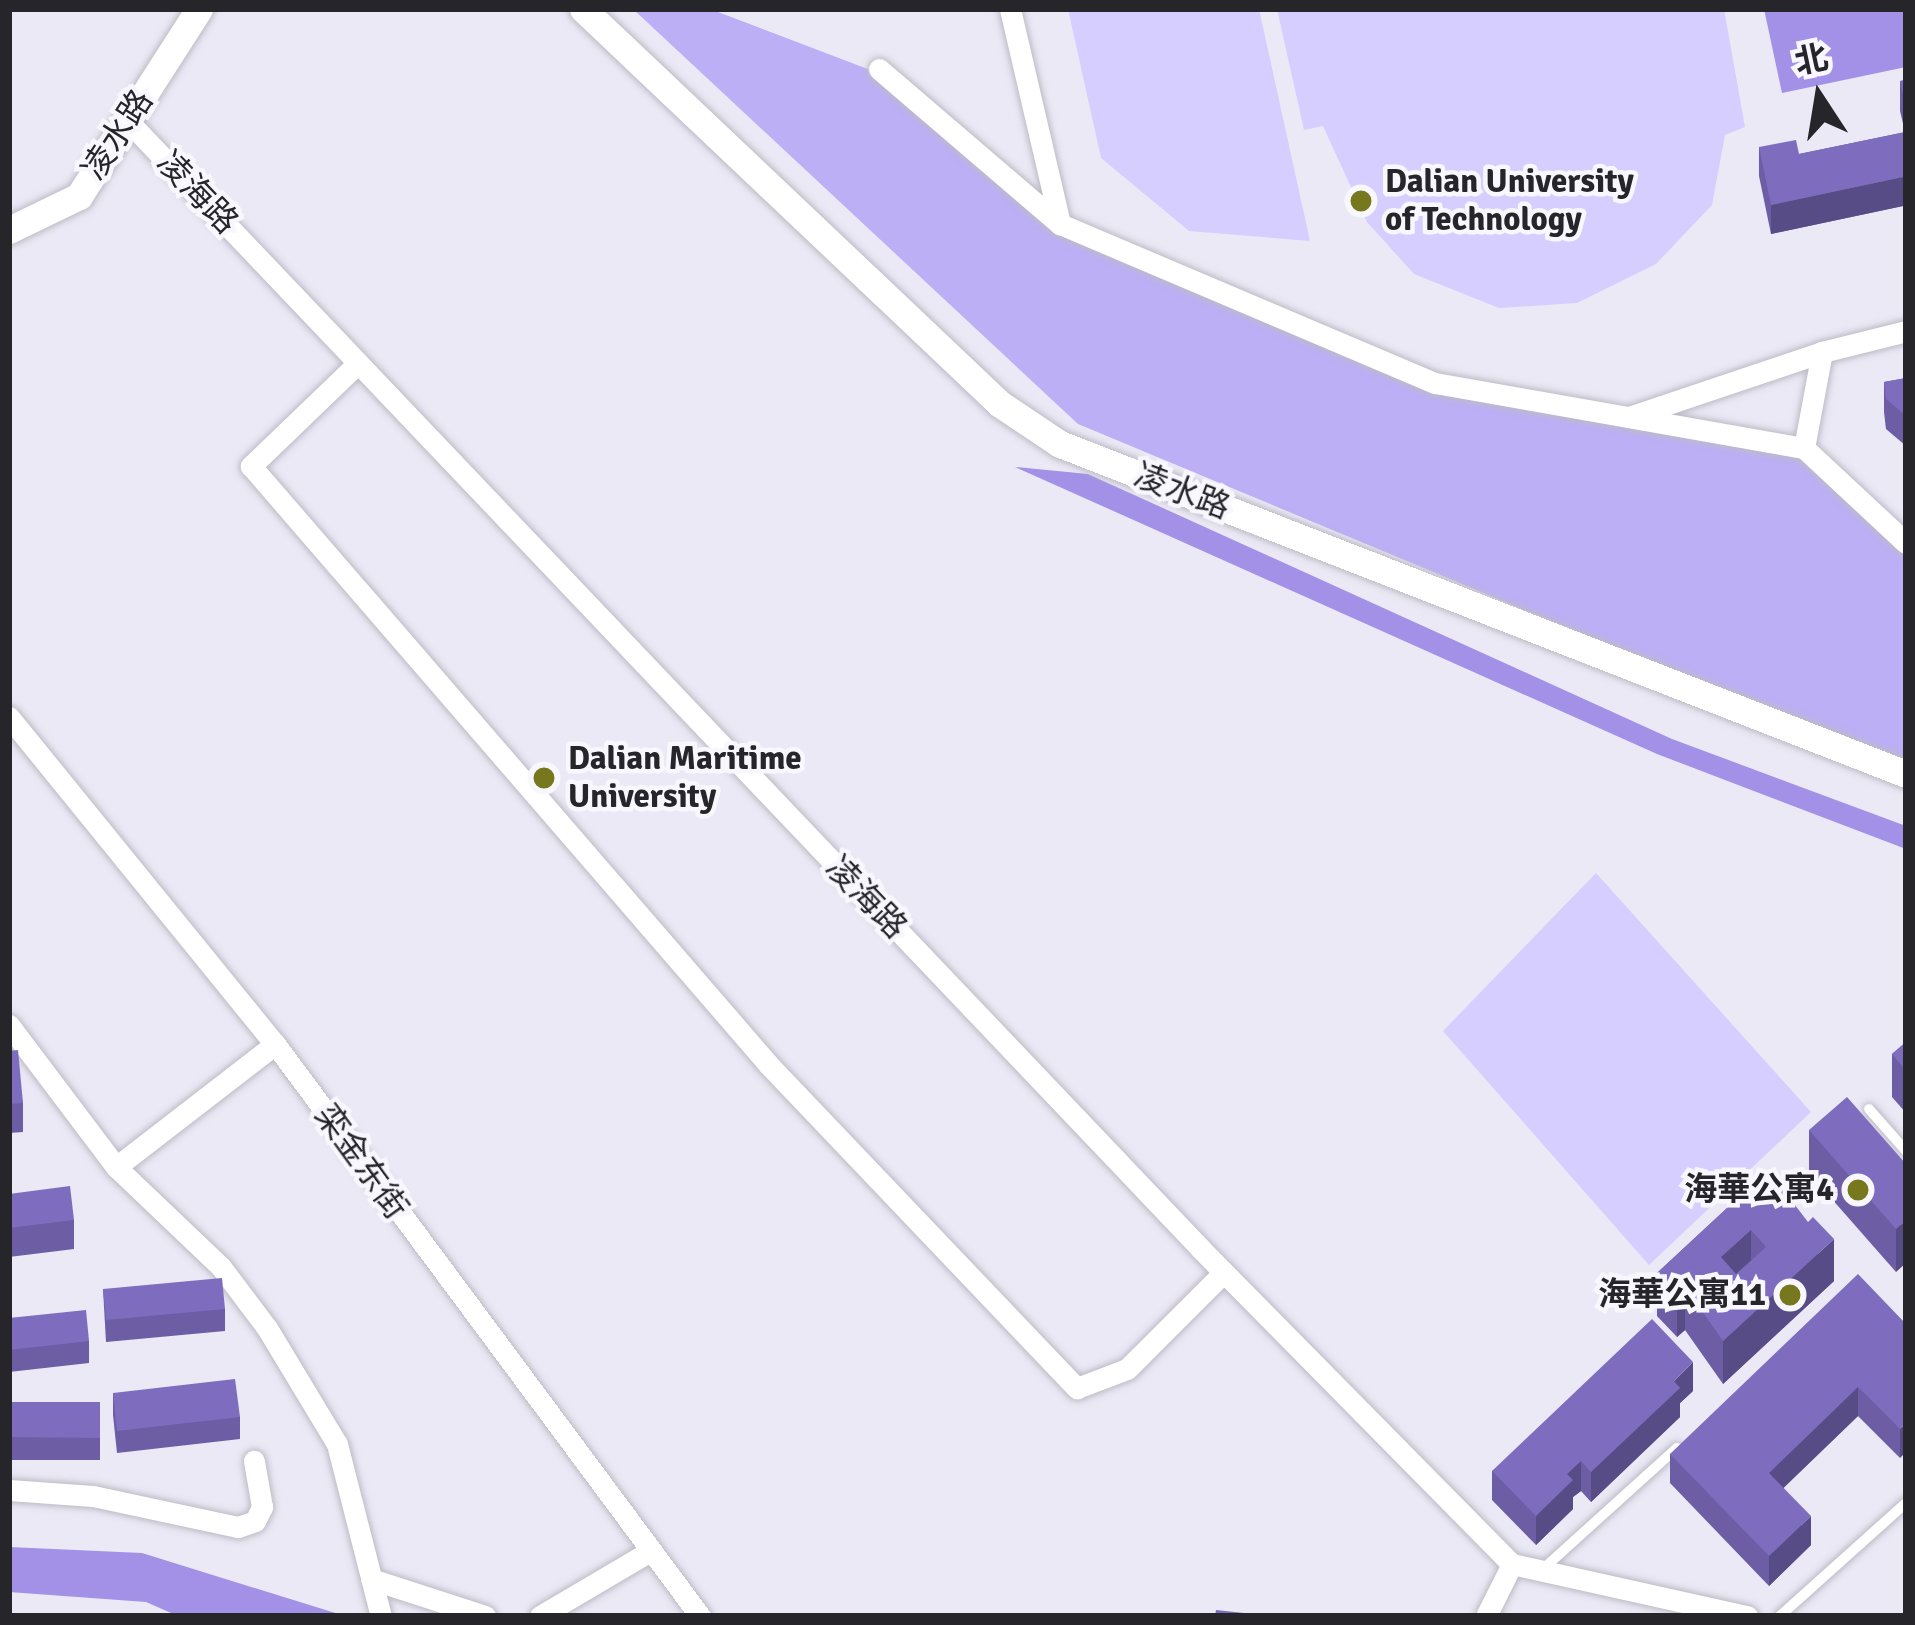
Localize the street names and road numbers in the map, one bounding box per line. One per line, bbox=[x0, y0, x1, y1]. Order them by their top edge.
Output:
street label: 凌水路 bbox=[74, 83, 162, 187]
street label: 凌海路 bbox=[148, 144, 246, 242]
street label: 凌水路 bbox=[1129, 456, 1235, 528]
street label: 凌海路 bbox=[817, 849, 915, 947]
street label: 栾金东街 bbox=[306, 1097, 416, 1227]

